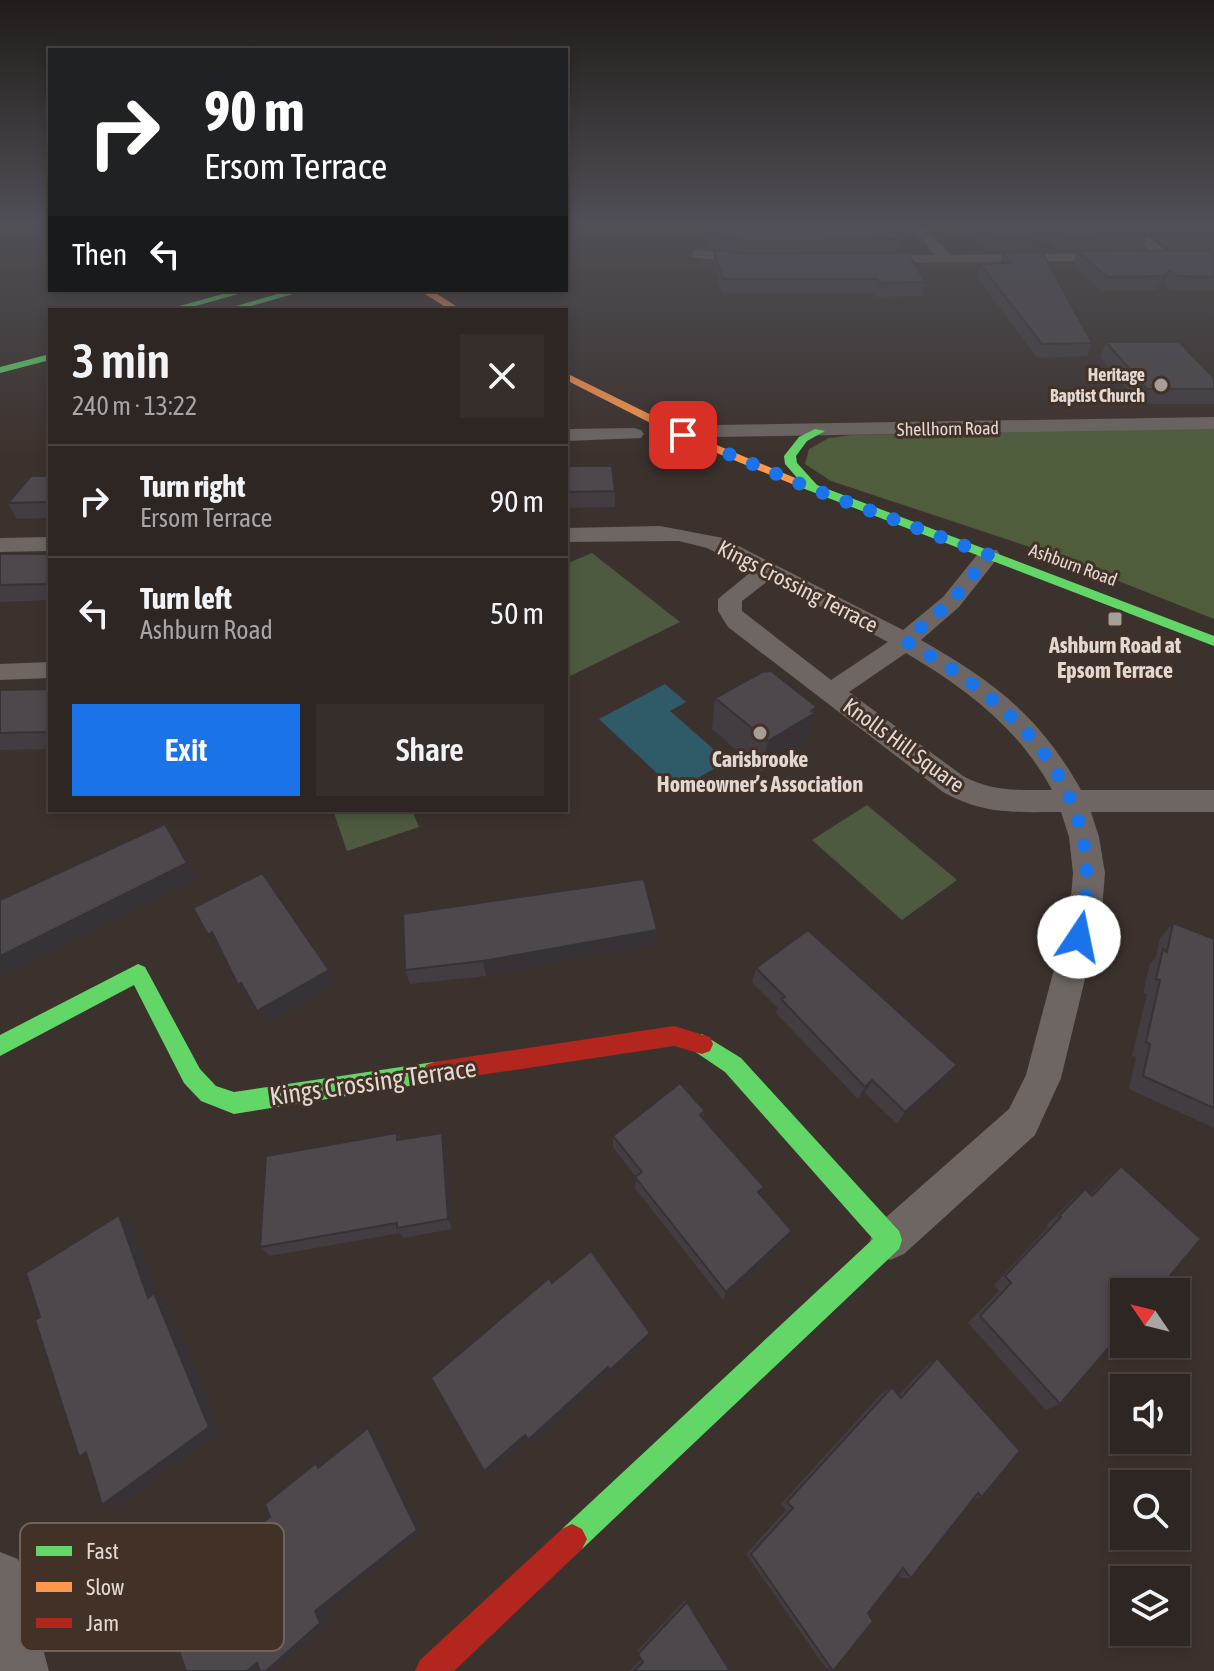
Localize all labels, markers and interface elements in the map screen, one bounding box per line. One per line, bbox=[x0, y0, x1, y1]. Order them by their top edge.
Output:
text: 90 m bbox=[204, 79, 305, 143]
icon: right bbox=[72, 80, 176, 184]
text: Ersom Terrace bbox=[204, 145, 387, 187]
icon: left bbox=[143, 232, 187, 276]
text: Then bbox=[72, 237, 127, 271]
text: 3 min bbox=[72, 333, 170, 388]
button: close bbox=[460, 334, 544, 418]
place label: Heritage Baptist Church bbox=[1050, 364, 1145, 406]
marker: Heritage Baptist Church bbox=[1152, 376, 1170, 394]
text: 240 m · 13:22 bbox=[72, 391, 197, 421]
pin bbox=[649, 401, 717, 469]
icon: arrive bbox=[661, 413, 705, 457]
street label: Shellhorn Road bbox=[897, 417, 999, 440]
text: Turn right bbox=[140, 469, 246, 503]
icon: right bbox=[72, 479, 116, 523]
text: 90 m bbox=[490, 484, 544, 518]
text: Ersom Terrace bbox=[140, 503, 272, 533]
street label: Kings Crossing Terrace bbox=[713, 534, 883, 638]
street label: Ashburn Road bbox=[1026, 539, 1120, 590]
text: Turn left bbox=[140, 581, 232, 615]
icon: left bbox=[72, 591, 116, 635]
text: 50 m bbox=[490, 596, 544, 630]
marker: Ashburn Road at Epsom Terrace bbox=[1106, 610, 1124, 628]
text: Ashburn Road bbox=[140, 615, 273, 645]
place label: Ashburn Road at Epsom Terrace bbox=[1048, 632, 1182, 683]
street label: Knolls Hill Square bbox=[838, 692, 970, 798]
button: Exit bbox=[72, 704, 300, 796]
button: Share bbox=[316, 704, 544, 796]
marker: Carisbrooke Homeowner’s Association bbox=[751, 724, 769, 742]
place label: Carisbrooke Homeowner’s Association bbox=[657, 746, 863, 797]
position arrow bbox=[1037, 895, 1121, 979]
street label: Kings Crossing Terrace bbox=[268, 1053, 478, 1111]
north arrow bbox=[1110, 1278, 1190, 1358]
map controls bbox=[1110, 1278, 1190, 1646]
button: sound bbox=[1110, 1374, 1190, 1454]
button: search bbox=[1110, 1470, 1190, 1550]
legend bbox=[20, 1523, 284, 1651]
text: Fast bbox=[86, 1538, 119, 1564]
button: layers bbox=[1110, 1566, 1190, 1646]
text: Slow bbox=[86, 1574, 124, 1600]
text: Jam bbox=[86, 1610, 119, 1636]

